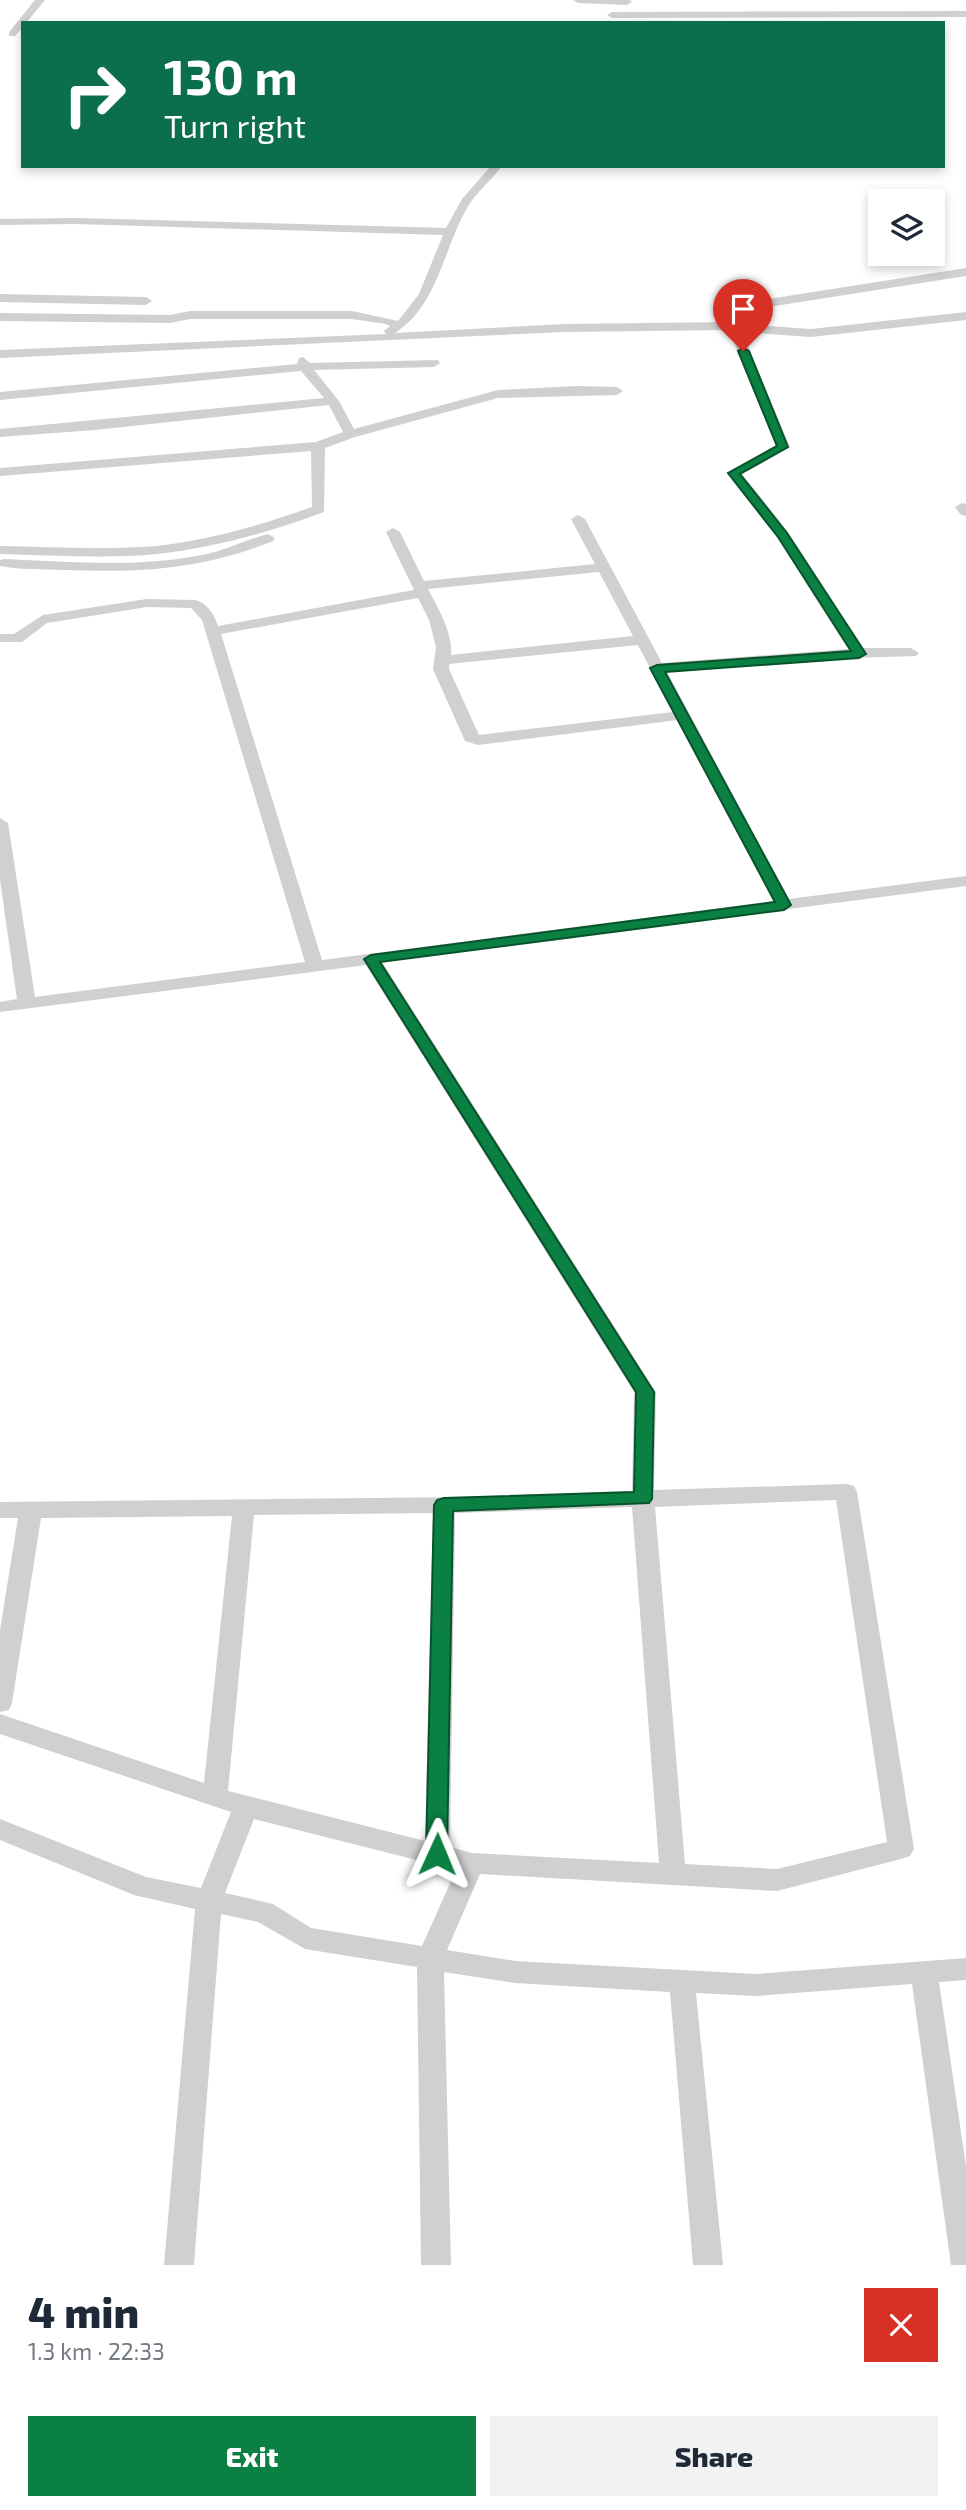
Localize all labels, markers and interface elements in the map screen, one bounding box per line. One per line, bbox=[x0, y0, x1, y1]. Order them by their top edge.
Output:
text: 130 m bbox=[164, 46, 298, 105]
icon: right bbox=[49, 49, 140, 140]
text: Turn right bbox=[164, 106, 306, 144]
map controls bbox=[868, 189, 945, 266]
button: layers bbox=[868, 189, 945, 266]
pin bbox=[713, 279, 773, 351]
icon: arrive bbox=[724, 290, 762, 328]
position arrow bbox=[400, 1817, 474, 1891]
text: 4 min bbox=[28, 2286, 139, 2336]
button: close bbox=[864, 2288, 938, 2362]
text: 1.3 km · 22:33 bbox=[28, 2337, 165, 2365]
button: Exit bbox=[28, 2416, 476, 2496]
button: Share bbox=[490, 2416, 938, 2496]

